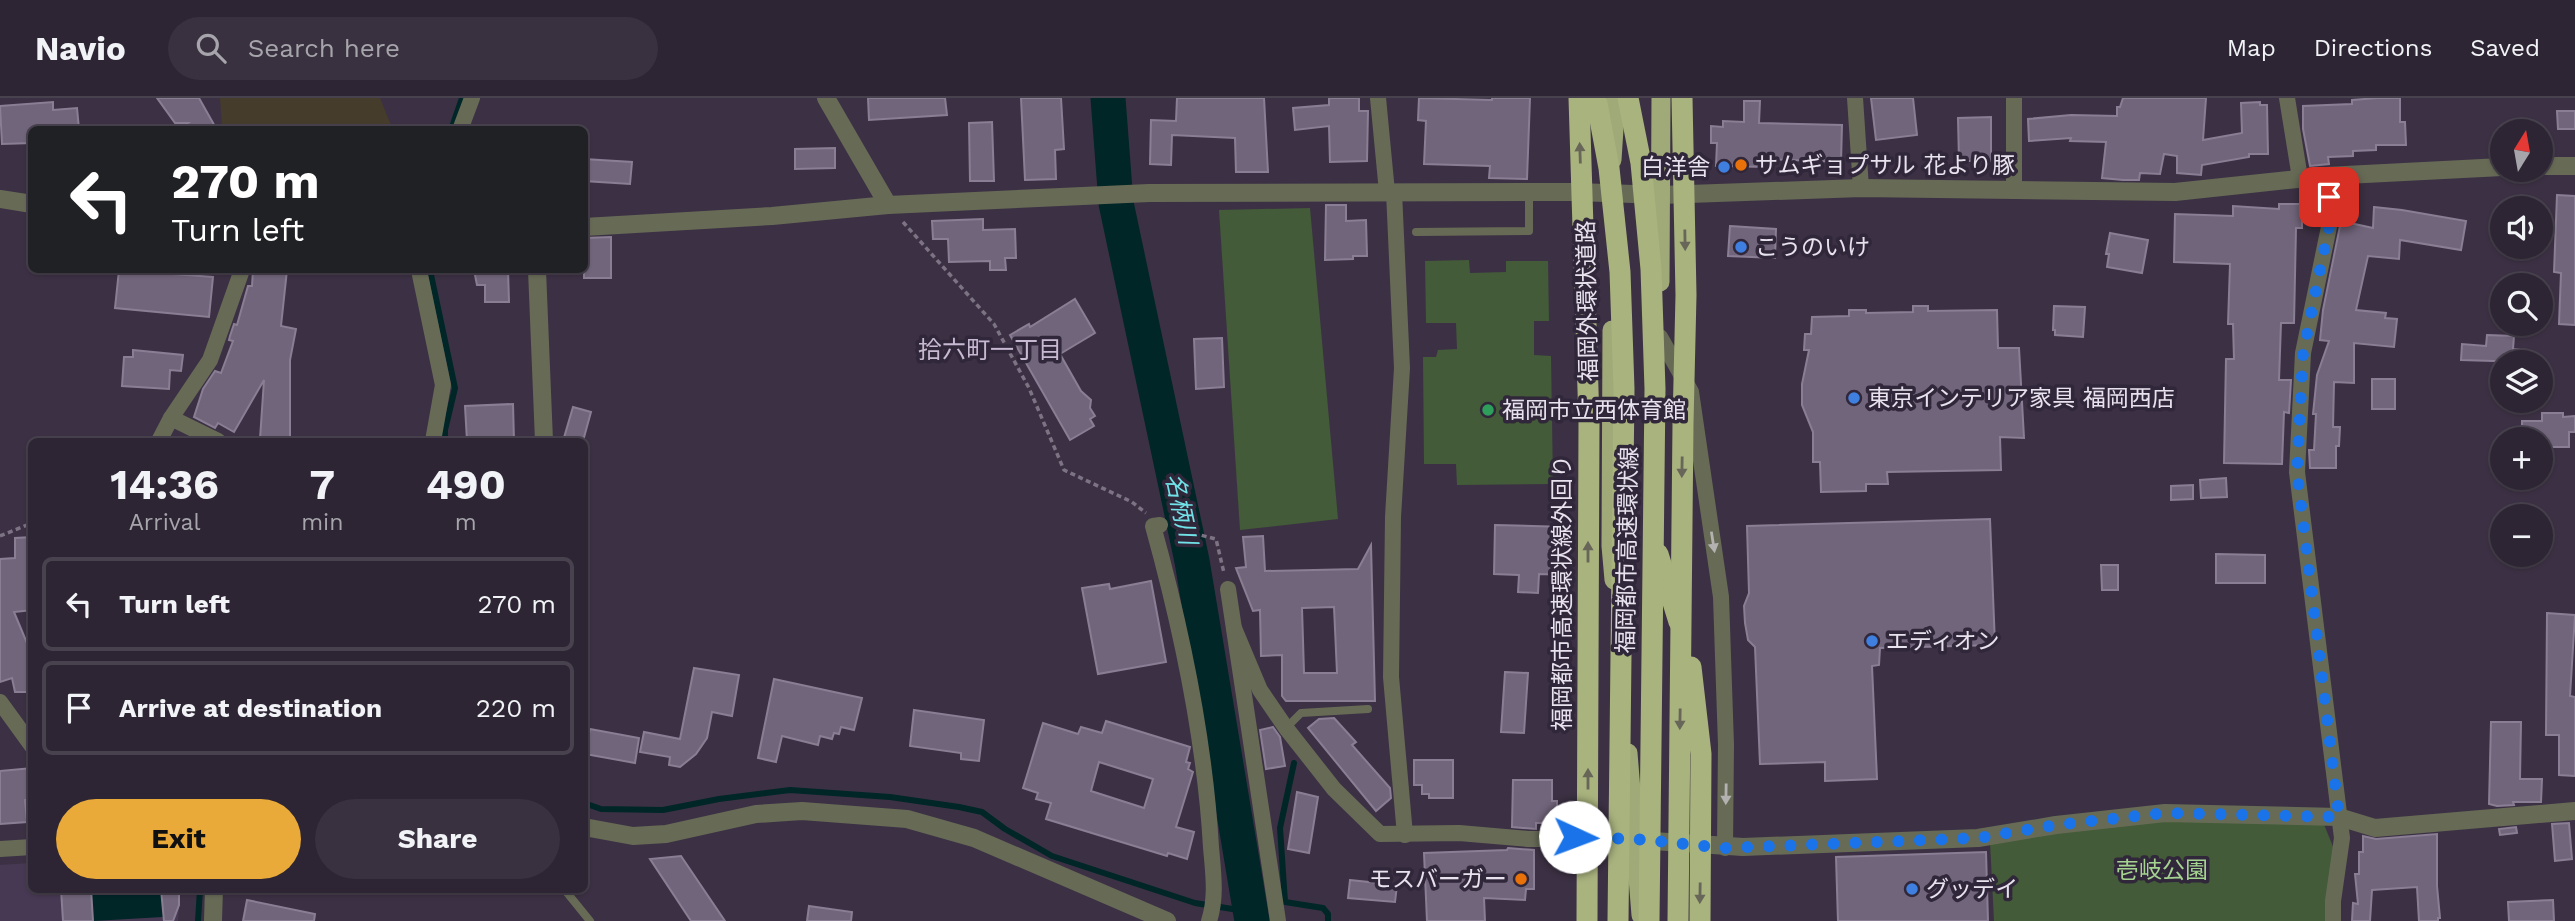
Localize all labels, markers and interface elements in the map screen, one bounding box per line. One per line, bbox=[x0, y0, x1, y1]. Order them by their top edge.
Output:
search box bbox=[168, 17, 658, 80]
text: Navio bbox=[35, 29, 126, 68]
icon: search bbox=[192, 29, 230, 67]
text: Search here bbox=[248, 33, 400, 63]
text: Map bbox=[2227, 34, 2276, 62]
text: Directions bbox=[2314, 34, 2432, 62]
text: Saved bbox=[2470, 34, 2540, 62]
north arrow bbox=[2490, 119, 2553, 182]
map controls bbox=[2490, 119, 2553, 567]
one-way arrow bbox=[1575, 142, 1586, 164]
text: 270 m bbox=[171, 152, 320, 210]
place label: サムギョプサル 花より豚 bbox=[1755, 152, 2015, 179]
icon: left bbox=[56, 154, 147, 245]
place label: 白洋舎 bbox=[1641, 154, 1710, 181]
marker: サムギョプサル 花より豚 bbox=[1733, 157, 1749, 173]
marker: 白洋舎 bbox=[1716, 159, 1732, 175]
pin bbox=[2299, 167, 2359, 227]
icon: arrive bbox=[2310, 178, 2348, 216]
button: sound bbox=[2490, 196, 2553, 259]
text: Turn left bbox=[171, 211, 304, 249]
street label: 福岡外環状道路 bbox=[1573, 220, 1602, 382]
one-way arrow bbox=[1679, 229, 1691, 251]
place label: こうのいけ bbox=[1755, 234, 1870, 261]
marker: こうのいけ bbox=[1733, 239, 1749, 255]
button: search bbox=[2490, 273, 2553, 336]
district label: 拾六町一丁目 bbox=[918, 336, 1062, 364]
button: layers bbox=[2490, 350, 2553, 413]
place label: 東京インテリア家具 福岡西店 bbox=[1868, 385, 2175, 412]
marker: 東京インテリア家具 福岡西店 bbox=[1846, 390, 1862, 406]
place label: 福岡市立西体育館 bbox=[1502, 397, 1686, 424]
marker: 福岡市立西体育館 bbox=[1480, 402, 1496, 418]
button: + bbox=[2490, 427, 2553, 490]
street label: 福岡都市高速環状線 bbox=[1612, 446, 1643, 654]
street label: 福岡都市高速環状線外回り bbox=[1549, 455, 1576, 731]
one-way arrow bbox=[1676, 456, 1688, 478]
text: 14:36 bbox=[110, 460, 219, 509]
text: 7 bbox=[310, 460, 335, 509]
text: 490 bbox=[426, 460, 506, 509]
water label: 名柄川 bbox=[1160, 471, 1203, 550]
button: − bbox=[2490, 504, 2553, 567]
text: Arrival bbox=[129, 509, 200, 536]
text: min bbox=[301, 509, 343, 536]
text: m bbox=[455, 509, 477, 536]
one-way arrow bbox=[1708, 531, 1719, 553]
one-way arrow bbox=[1582, 541, 1594, 563]
icon: left bbox=[60, 585, 98, 623]
text: Turn left bbox=[119, 589, 230, 619]
text: 270 m bbox=[477, 589, 556, 619]
place label: エディオン bbox=[1886, 628, 1999, 655]
marker: エディオン bbox=[1864, 633, 1880, 649]
icon: arrive bbox=[60, 689, 98, 727]
text: Arrive at destination bbox=[119, 693, 382, 723]
text: 220 m bbox=[476, 693, 556, 723]
one-way arrow bbox=[1674, 708, 1686, 730]
one-way arrow bbox=[1582, 768, 1594, 790]
one-way arrow bbox=[1720, 783, 1732, 805]
button: Exit bbox=[56, 799, 301, 879]
button: Share bbox=[315, 799, 560, 879]
position arrow bbox=[1538, 800, 1612, 874]
park label: 壱岐公園 bbox=[2116, 857, 2208, 884]
place label: モスバーガー bbox=[1369, 866, 1507, 893]
marker: モスバーガー bbox=[1513, 871, 1529, 887]
place label: グッデイ bbox=[1926, 876, 2018, 903]
marker: グッデイ bbox=[1904, 881, 1920, 897]
one-way arrow bbox=[1694, 882, 1706, 904]

